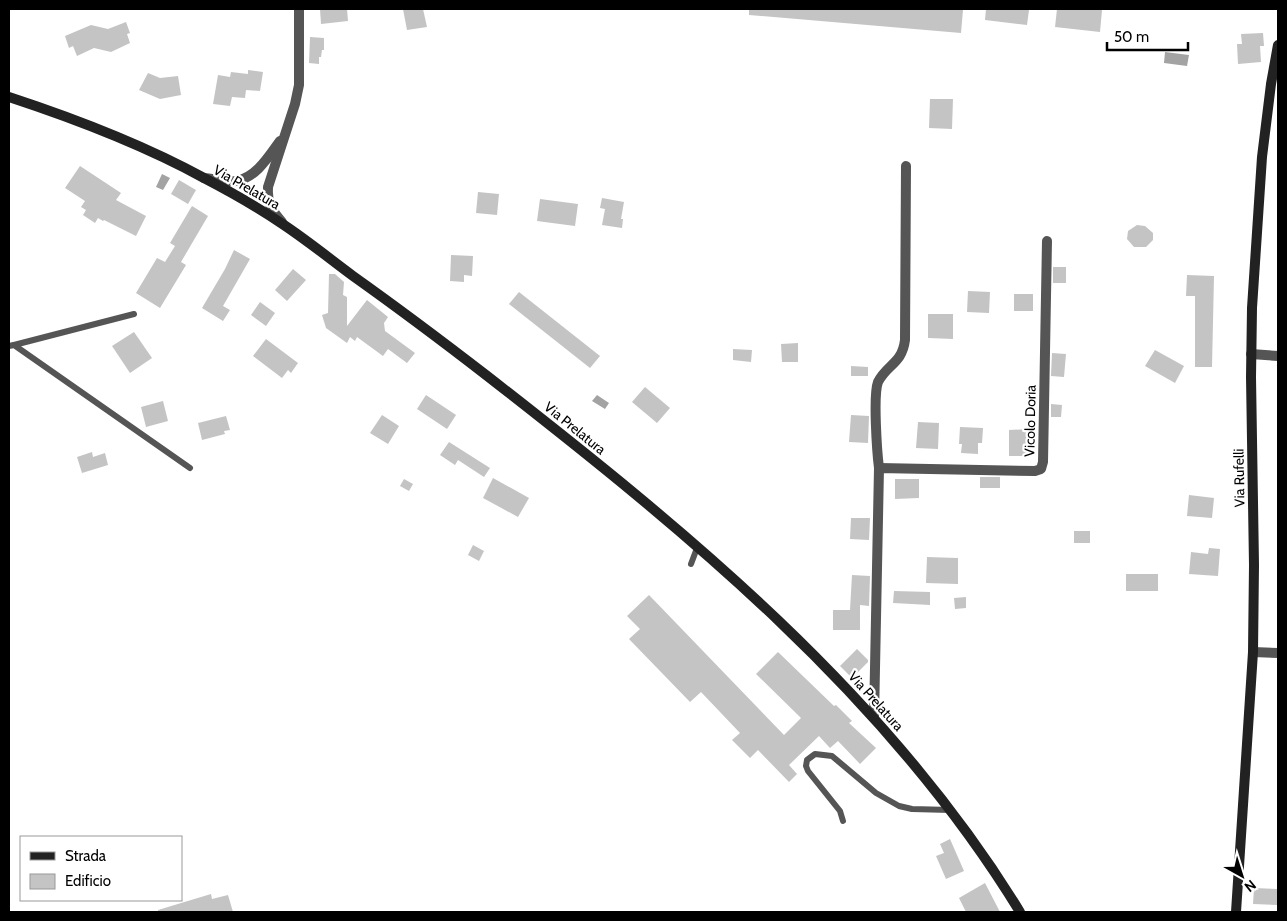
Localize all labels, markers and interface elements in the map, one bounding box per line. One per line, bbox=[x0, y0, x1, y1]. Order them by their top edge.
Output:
scale bar bbox=[1107, 20, 1188, 52]
text: 50 m bbox=[1114, 28, 1149, 46]
street label: Via Prelatura bbox=[210, 161, 284, 214]
street label: Vicolo Doria bbox=[1020, 385, 1040, 457]
street label: Via Prelatura bbox=[540, 398, 610, 459]
street label: Via Rufelli bbox=[1229, 448, 1249, 508]
street label: Via Prelatura bbox=[844, 667, 908, 735]
legend bbox=[20, 836, 182, 901]
text: Strada bbox=[65, 847, 107, 865]
north arrow bbox=[1217, 851, 1267, 901]
text: Edificio bbox=[65, 872, 111, 890]
text: N bbox=[1241, 876, 1260, 896]

